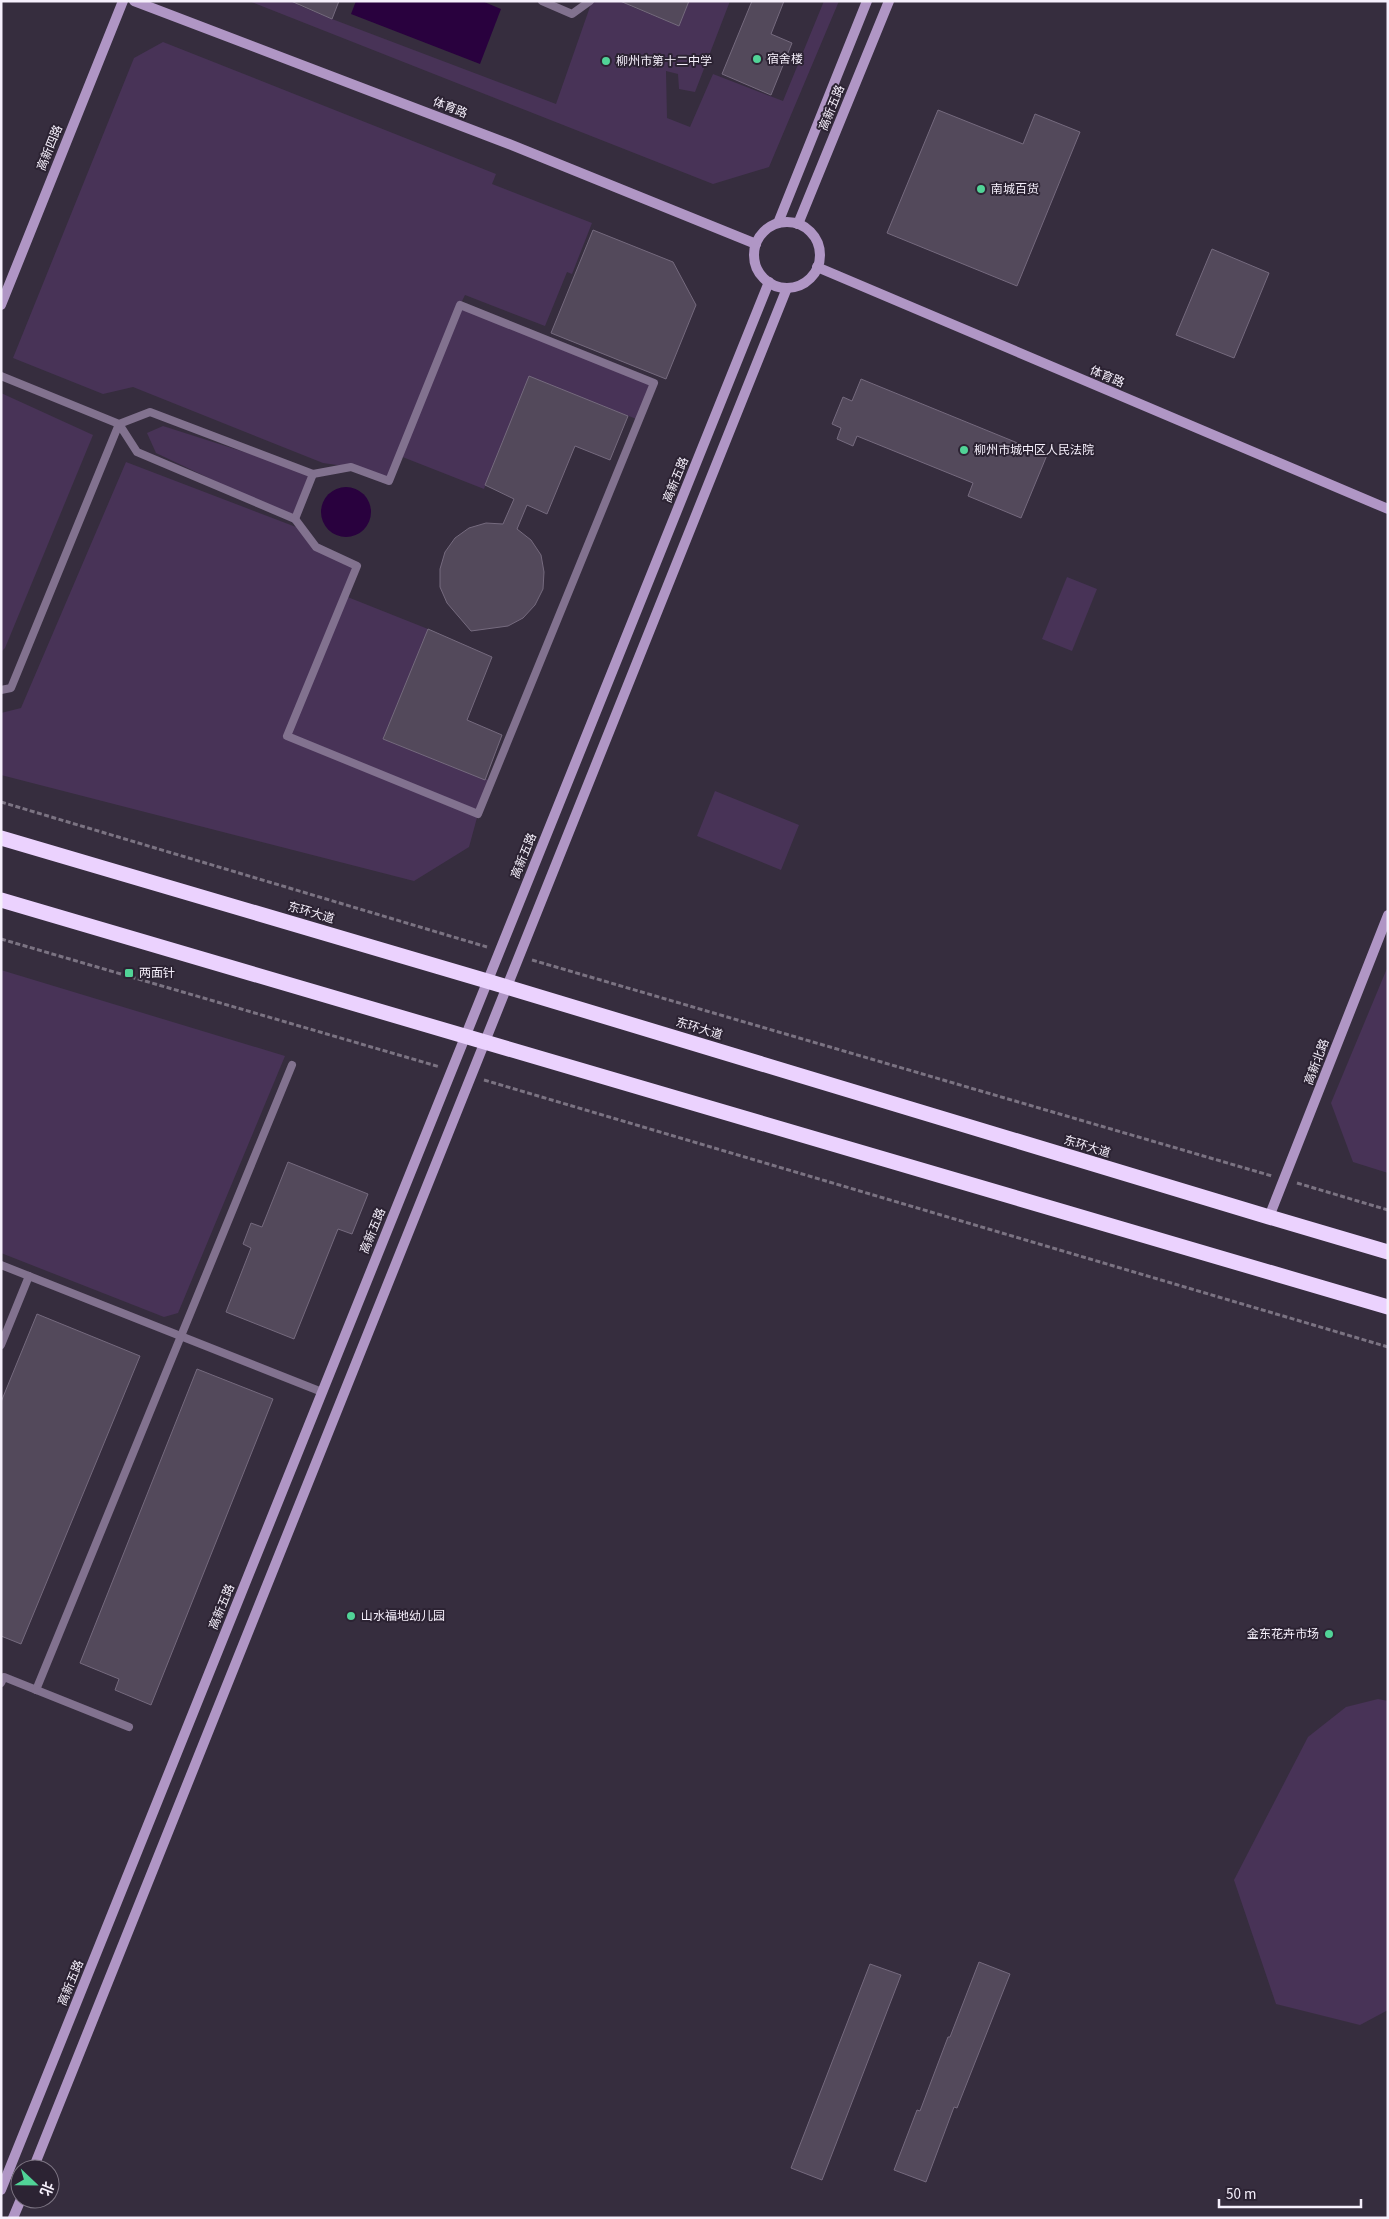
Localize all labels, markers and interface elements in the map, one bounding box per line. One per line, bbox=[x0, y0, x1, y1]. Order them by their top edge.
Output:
place label: 宿舍楼 bbox=[767, 51, 803, 68]
place label: 柳州市第十二中学 bbox=[616, 53, 712, 70]
marker: 宿舍楼 bbox=[751, 53, 763, 65]
marker: 柳州市第十二中学 bbox=[600, 55, 612, 67]
street label: 高新五路 bbox=[815, 83, 849, 133]
street label: 体育路 bbox=[430, 94, 470, 122]
street label: 高新四路 bbox=[33, 123, 67, 173]
place label: 南城百货 bbox=[991, 181, 1039, 198]
marker: 南城百货 bbox=[975, 183, 987, 195]
street label: 体育路 bbox=[1087, 362, 1127, 392]
place label: 柳州市城中区人民法院 bbox=[974, 442, 1094, 459]
marker: 柳州市城中区人民法院 bbox=[958, 444, 970, 456]
street label: 高新五路 bbox=[659, 455, 693, 505]
street label: 高新五路 bbox=[507, 831, 541, 881]
street label: 东环大道 bbox=[286, 898, 336, 928]
place label: 两面针 bbox=[139, 965, 175, 982]
marker: 两面针 bbox=[123, 967, 135, 979]
street label: 东环大道 bbox=[674, 1014, 724, 1044]
street label: 高新北路 bbox=[1300, 1037, 1334, 1087]
street label: 东环大道 bbox=[1062, 1132, 1112, 1162]
street label: 高新五路 bbox=[356, 1206, 390, 1256]
street label: 高新五路 bbox=[205, 1582, 239, 1632]
place label: 山水福地幼儿园 bbox=[361, 1608, 445, 1625]
marker: 山水福地幼儿园 bbox=[345, 1610, 357, 1622]
place label: 金东花卉市场 bbox=[1247, 1626, 1319, 1643]
marker: 金东花卉市场 bbox=[1323, 1628, 1335, 1640]
street label: 高新五路 bbox=[54, 1958, 88, 2008]
north arrow bbox=[10, 2159, 60, 2209]
scale bar bbox=[1219, 2176, 1362, 2208]
text: 北 bbox=[34, 2178, 58, 2199]
text: 50 m bbox=[1226, 2184, 1256, 2205]

